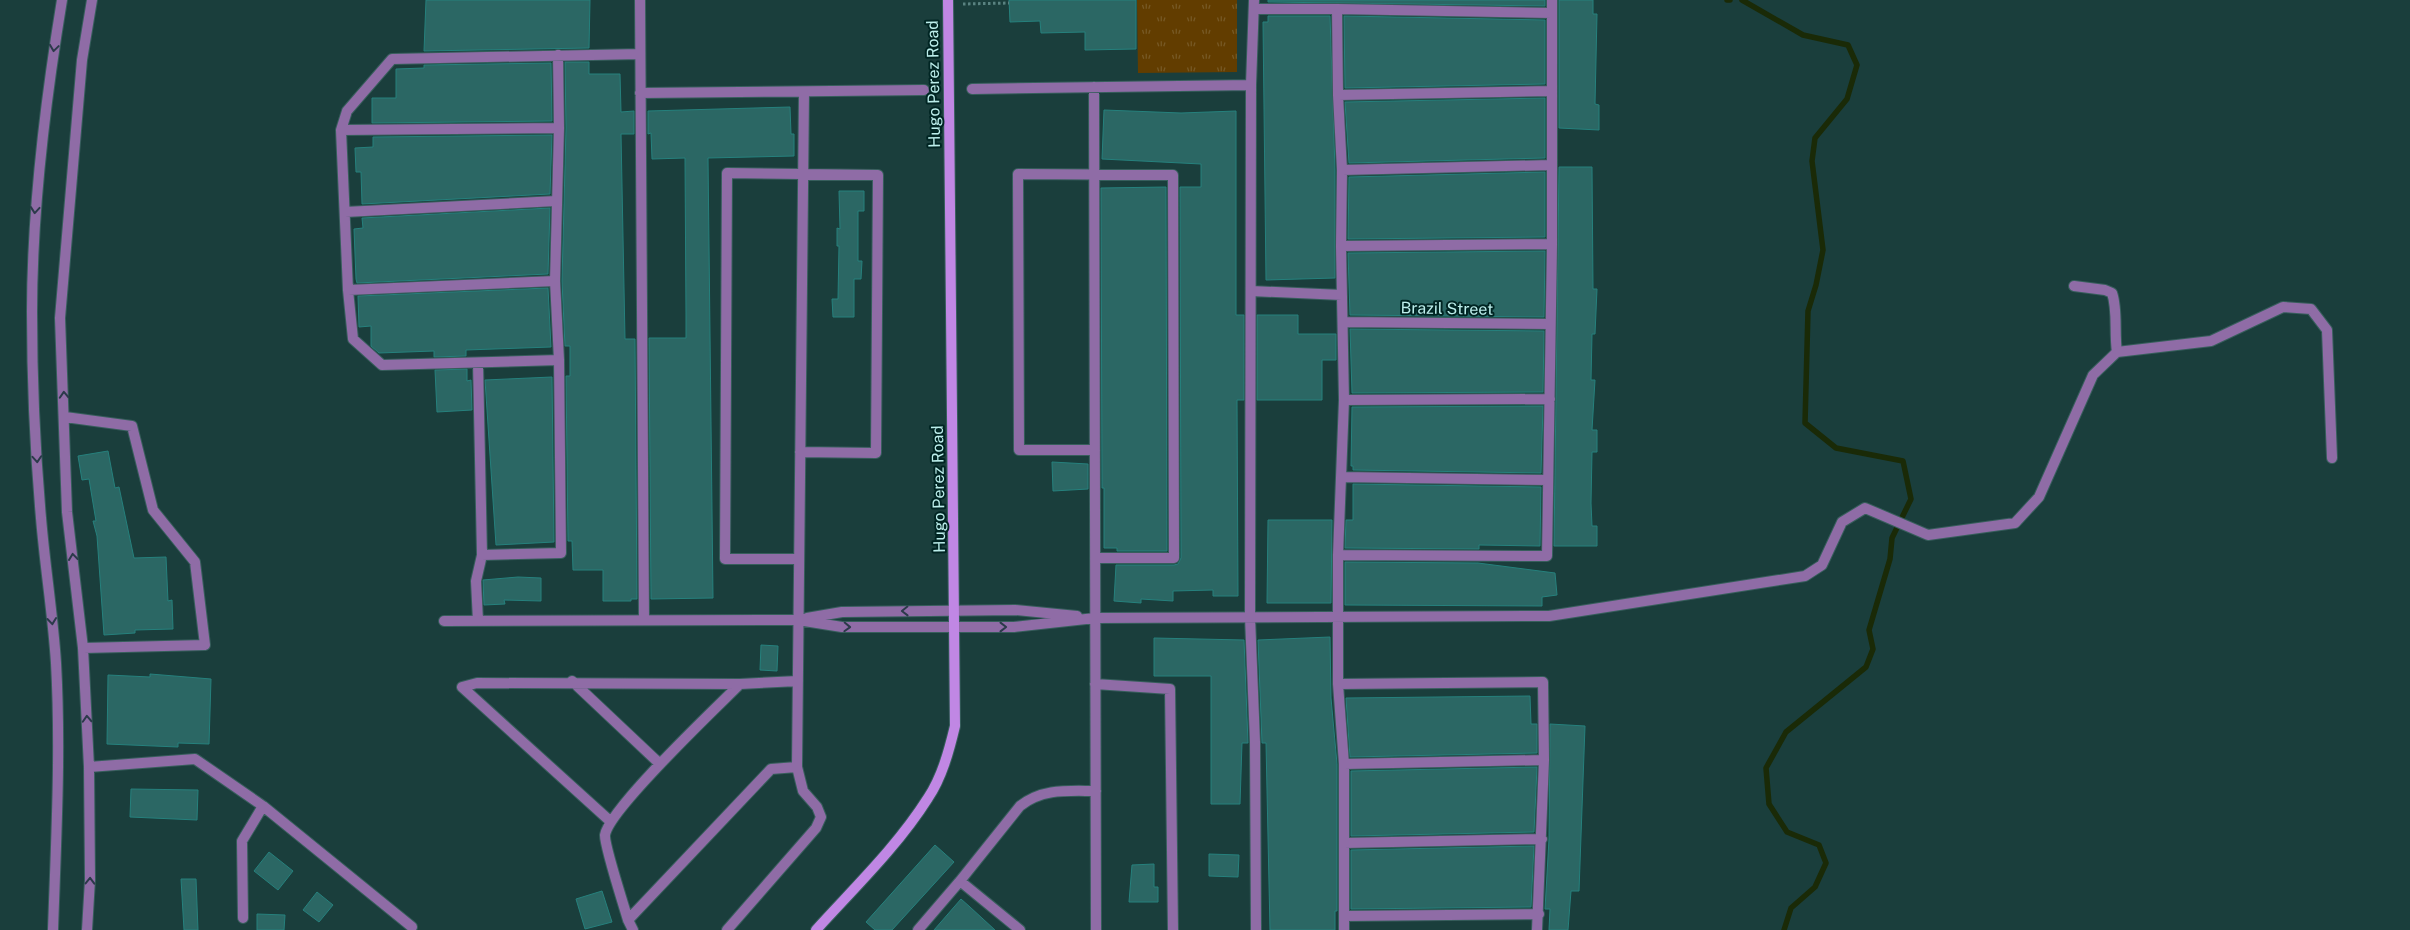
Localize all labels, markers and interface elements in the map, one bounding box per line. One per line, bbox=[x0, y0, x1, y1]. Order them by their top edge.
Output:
street label: Hugo Perez Road bbox=[923, 20, 944, 148]
one-way arrow bbox=[49, 44, 60, 52]
one-way arrow bbox=[30, 206, 41, 214]
street label: Brazil Street bbox=[1400, 298, 1494, 319]
one-way arrow bbox=[58, 391, 69, 399]
street label: Hugo Perez Road bbox=[928, 425, 949, 553]
one-way arrow bbox=[32, 456, 43, 464]
one-way arrow bbox=[68, 553, 78, 561]
one-way arrow bbox=[901, 606, 908, 616]
one-way arrow bbox=[46, 617, 57, 625]
one-way arrow bbox=[843, 621, 851, 632]
one-way arrow bbox=[999, 622, 1007, 632]
one-way arrow bbox=[81, 715, 92, 723]
one-way arrow bbox=[84, 877, 95, 885]

